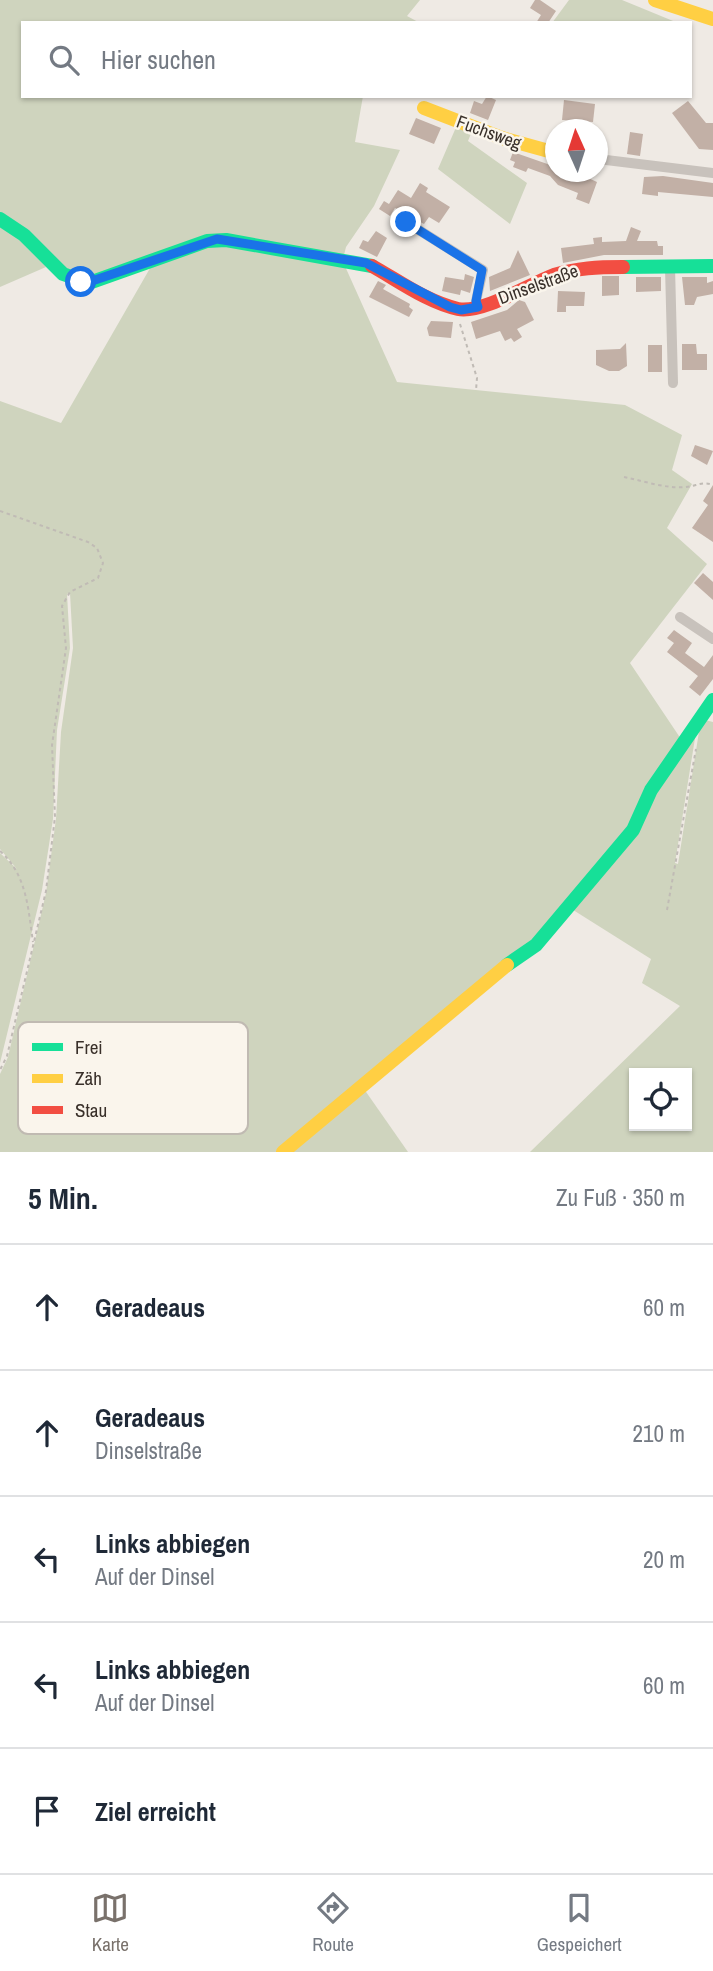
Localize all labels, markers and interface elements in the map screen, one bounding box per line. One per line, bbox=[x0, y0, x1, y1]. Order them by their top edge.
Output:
search box bbox=[21, 21, 692, 98]
icon: search bbox=[45, 41, 83, 79]
text: Hier suchen bbox=[101, 42, 216, 77]
street label: Fuchsweg bbox=[453, 109, 526, 156]
north arrow bbox=[545, 119, 608, 182]
route end bbox=[390, 206, 421, 237]
street label: Dinselstraße bbox=[494, 258, 582, 310]
route start bbox=[65, 266, 96, 297]
legend bbox=[18, 1022, 248, 1134]
text: Frei bbox=[75, 1034, 103, 1060]
text: Zäh bbox=[75, 1065, 102, 1091]
map controls bbox=[629, 1068, 692, 1131]
button: locate bbox=[629, 1068, 692, 1131]
text: Stau bbox=[75, 1097, 107, 1123]
text: 5 Min. bbox=[28, 1178, 98, 1218]
text: Zu Fuß · 350 m bbox=[556, 1182, 685, 1213]
icon: ahead bbox=[28, 1288, 66, 1326]
text: Geradeaus bbox=[95, 1290, 205, 1325]
text: 60 m bbox=[643, 1292, 685, 1323]
text: Geradeaus bbox=[95, 1400, 205, 1435]
icon: ahead bbox=[28, 1414, 66, 1452]
text: 210 m bbox=[633, 1418, 685, 1449]
text: Dinselstraße bbox=[95, 1435, 202, 1466]
text: Links abbiegen bbox=[95, 1526, 250, 1561]
icon: left bbox=[28, 1540, 66, 1578]
text: 20 m bbox=[643, 1544, 685, 1575]
text: Auf der Dinsel bbox=[95, 1561, 215, 1592]
text: Links abbiegen bbox=[95, 1652, 250, 1687]
icon: left bbox=[28, 1666, 66, 1704]
text: 60 m bbox=[643, 1670, 685, 1701]
text: Auf der Dinsel bbox=[95, 1687, 215, 1718]
icon: arrive bbox=[28, 1792, 66, 1830]
text: Ziel erreicht bbox=[95, 1794, 216, 1829]
tab: Karte bbox=[91, 1889, 129, 1957]
tab: Route bbox=[312, 1889, 354, 1957]
tab: Gespeichert bbox=[537, 1889, 622, 1957]

